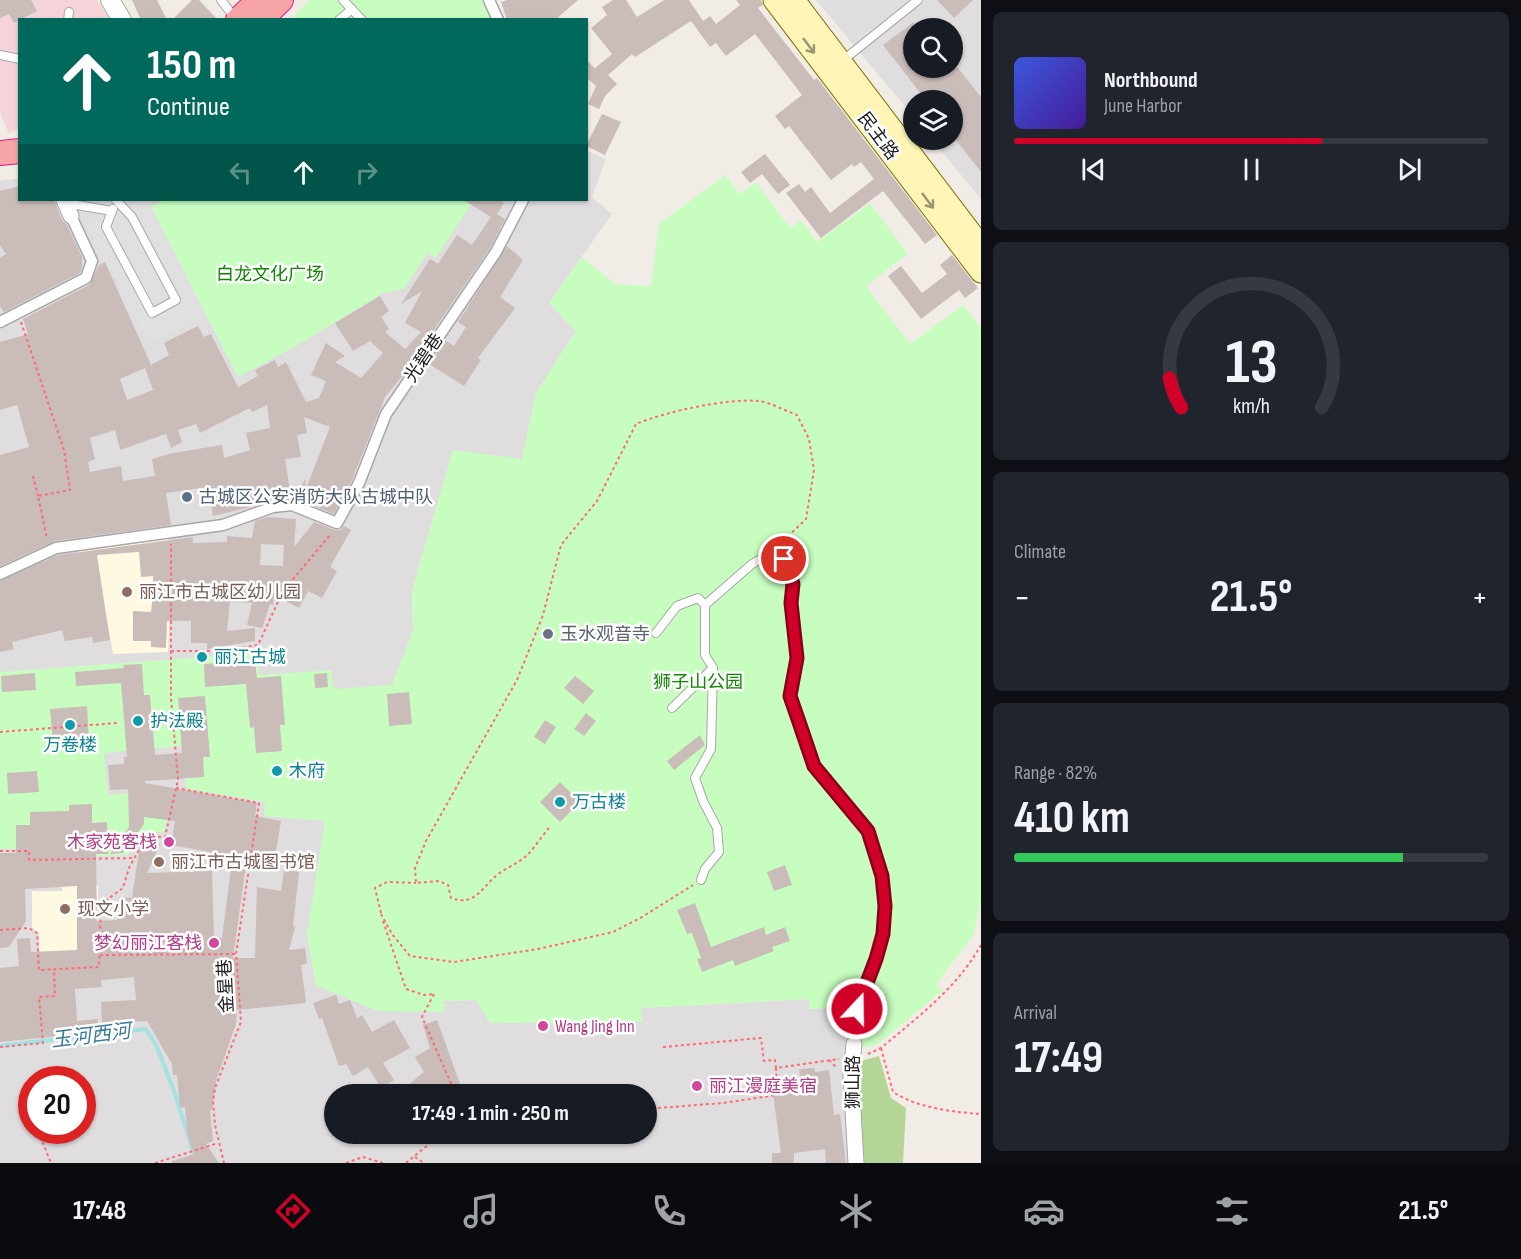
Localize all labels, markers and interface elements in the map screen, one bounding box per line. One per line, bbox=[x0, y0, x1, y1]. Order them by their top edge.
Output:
map controls bbox=[903, 18, 963, 150]
button: search bbox=[903, 18, 963, 78]
one-way arrow bbox=[803, 38, 816, 54]
text: 150 m bbox=[147, 40, 236, 91]
icon: ahead bbox=[48, 42, 126, 120]
text: Northbound bbox=[1104, 67, 1198, 94]
button: layers bbox=[903, 90, 963, 150]
text: Continue bbox=[147, 91, 230, 123]
text: June Harbor bbox=[1104, 94, 1182, 118]
street label: 民主路 bbox=[853, 108, 903, 164]
icon: previous bbox=[1077, 153, 1110, 186]
icon: pause bbox=[1235, 153, 1268, 186]
icon: next bbox=[1393, 153, 1426, 186]
icon: left bbox=[224, 156, 257, 189]
icon: ahead bbox=[287, 156, 320, 189]
icon: right bbox=[350, 156, 383, 189]
one-way arrow bbox=[921, 193, 934, 209]
park label: 白龙文化广场 bbox=[216, 264, 324, 285]
text: 13 bbox=[1225, 326, 1277, 401]
street label: 光碧巷 bbox=[400, 330, 448, 386]
text: km/h bbox=[1232, 395, 1270, 420]
place label: 古城区公安消防大队古城中队 bbox=[199, 487, 433, 508]
marker: 古城区公安消防大队古城中队 bbox=[180, 490, 194, 504]
pin bbox=[758, 533, 809, 584]
text: Climate bbox=[1014, 540, 1066, 564]
icon: arrive bbox=[767, 542, 800, 575]
text: 21.5° bbox=[1210, 570, 1292, 625]
text: − bbox=[1014, 578, 1030, 618]
text: + bbox=[1472, 578, 1488, 618]
place label: 丽江市古城区幼儿园 bbox=[139, 582, 301, 603]
marker: 丽江市古城区幼儿园 bbox=[120, 585, 134, 599]
place label: 玉水观音寺 bbox=[560, 624, 650, 645]
marker: 玉水观音寺 bbox=[541, 627, 555, 641]
place label: 丽江古城 bbox=[214, 647, 286, 668]
marker: 丽江古城 bbox=[195, 650, 209, 664]
park label: 狮子山公园 bbox=[653, 672, 743, 693]
place label: 护法殿 bbox=[150, 711, 204, 732]
marker: 护法殿 bbox=[131, 714, 145, 728]
marker: 万卷楼 bbox=[63, 718, 77, 732]
place label: 万卷楼 bbox=[43, 735, 97, 756]
place label: 木府 bbox=[289, 761, 325, 782]
text: Range · 82% bbox=[1014, 761, 1097, 785]
marker: 木府 bbox=[270, 764, 284, 778]
text: 410 km bbox=[1014, 791, 1130, 846]
place label: 万古楼 bbox=[572, 792, 626, 813]
marker: 万古楼 bbox=[553, 795, 567, 809]
place label: 木家苑客栈 bbox=[67, 832, 157, 853]
marker: 木家苑客栈 bbox=[162, 835, 176, 849]
place label: 丽江市古城图书馆 bbox=[171, 852, 315, 873]
marker: 丽江市古城图书馆 bbox=[152, 855, 166, 869]
place label: 现文小学 bbox=[77, 899, 149, 920]
marker: 现文小学 bbox=[58, 902, 72, 916]
place label: 梦幻丽江客栈 bbox=[94, 933, 202, 954]
marker: 梦幻丽江客栈 bbox=[207, 936, 221, 950]
street label: 金星巷 bbox=[214, 958, 238, 1014]
position arrow bbox=[825, 977, 889, 1041]
text: Arrival bbox=[1014, 1001, 1057, 1025]
place label: Wang Jing Inn bbox=[555, 1016, 635, 1037]
water label: 玉河西河 bbox=[50, 1019, 136, 1053]
marker: Wang Jing Inn bbox=[536, 1019, 550, 1033]
text: 17:49 bbox=[1014, 1031, 1103, 1086]
street label: 狮山路 bbox=[843, 1055, 864, 1109]
speed limit sign: 20 bbox=[18, 1066, 96, 1144]
place label: 丽江漫庭美宿 bbox=[709, 1076, 817, 1097]
marker: 丽江漫庭美宿 bbox=[690, 1079, 704, 1093]
text: 17:49 · 1 min · 250 m bbox=[412, 1100, 569, 1127]
icon: directions bbox=[272, 1190, 314, 1232]
icon: music bbox=[460, 1190, 502, 1232]
icon: phone bbox=[648, 1190, 690, 1232]
icon: climate bbox=[835, 1190, 877, 1232]
icon: car bbox=[1023, 1190, 1065, 1232]
icon: filters bbox=[1211, 1190, 1253, 1232]
text: 17:48 bbox=[73, 1195, 126, 1227]
text: 21.5° bbox=[1399, 1195, 1448, 1227]

